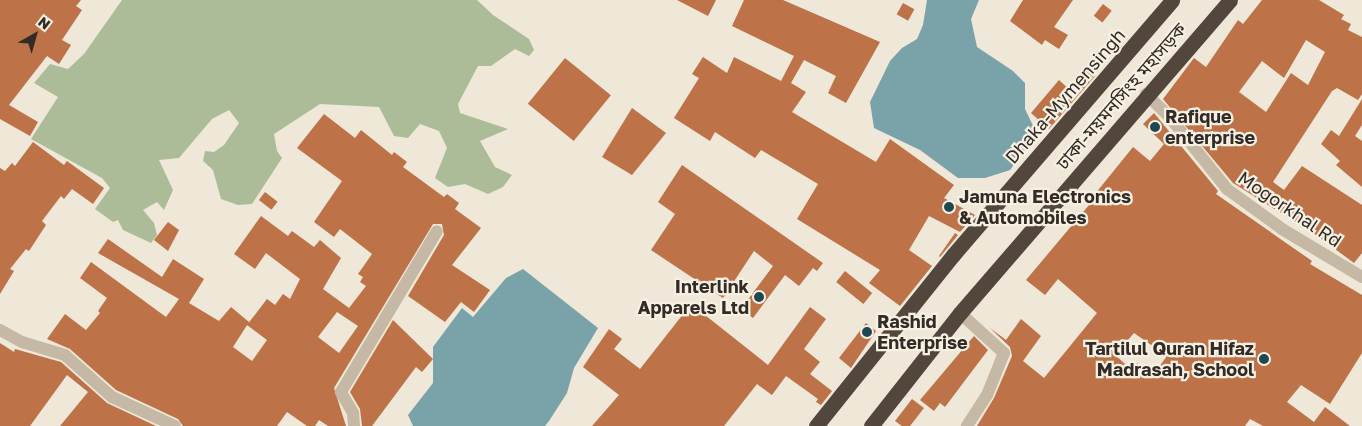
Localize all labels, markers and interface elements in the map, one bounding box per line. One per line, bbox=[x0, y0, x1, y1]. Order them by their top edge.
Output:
north arrow bbox=[10, 10, 60, 60]
text: N bbox=[35, 13, 54, 33]
street label: ঢাকা-ময়মনসিংহ মহাসড়ক bbox=[1052, 18, 1190, 174]
street label: Dhaka-Mymensingh bbox=[1001, 24, 1129, 168]
place label: Rafique enterprise bbox=[1165, 106, 1255, 148]
marker: Rafique enterprise bbox=[1149, 121, 1161, 133]
street label: Mogorkhal Rd bbox=[1234, 167, 1346, 251]
place label: Jamuna Electronics & Automobiles bbox=[959, 186, 1131, 228]
marker: Jamuna Electronics & Automobiles bbox=[943, 201, 955, 213]
place label: Interlink Apparels Ltd bbox=[638, 276, 749, 318]
marker: Interlink Apparels Ltd bbox=[753, 291, 765, 303]
place label: Rashid Enterprise bbox=[877, 311, 968, 354]
marker: Rashid Enterprise bbox=[861, 326, 873, 338]
place label: Tartilul Quran Hifaz Madrasah, School bbox=[1085, 338, 1254, 380]
marker: Tartilul Quran Hifaz Madrasah, School bbox=[1258, 353, 1270, 365]

